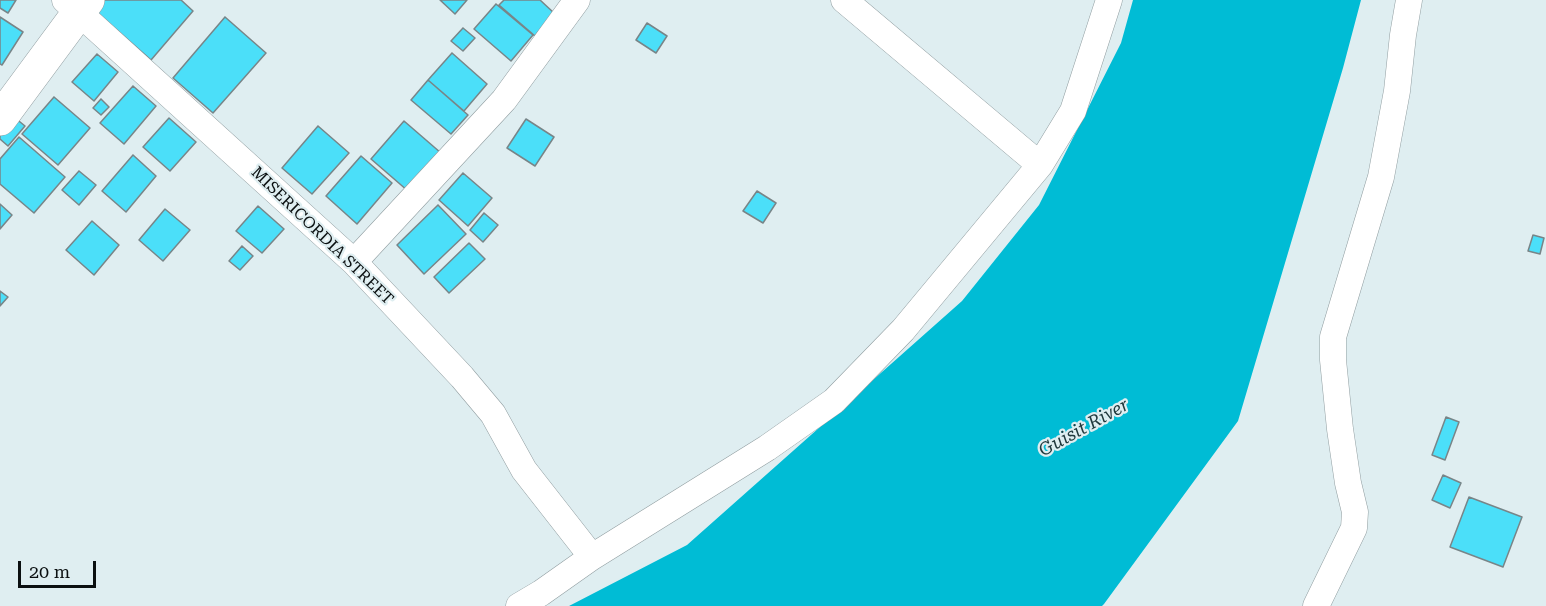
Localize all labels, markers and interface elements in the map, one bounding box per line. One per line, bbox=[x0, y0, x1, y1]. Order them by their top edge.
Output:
street label: MISERICORDIA STREET bbox=[247, 163, 397, 309]
water label: Guisit River bbox=[1035, 394, 1133, 462]
scale bar bbox=[21, 549, 99, 587]
text: 20 m bbox=[29, 561, 70, 582]

